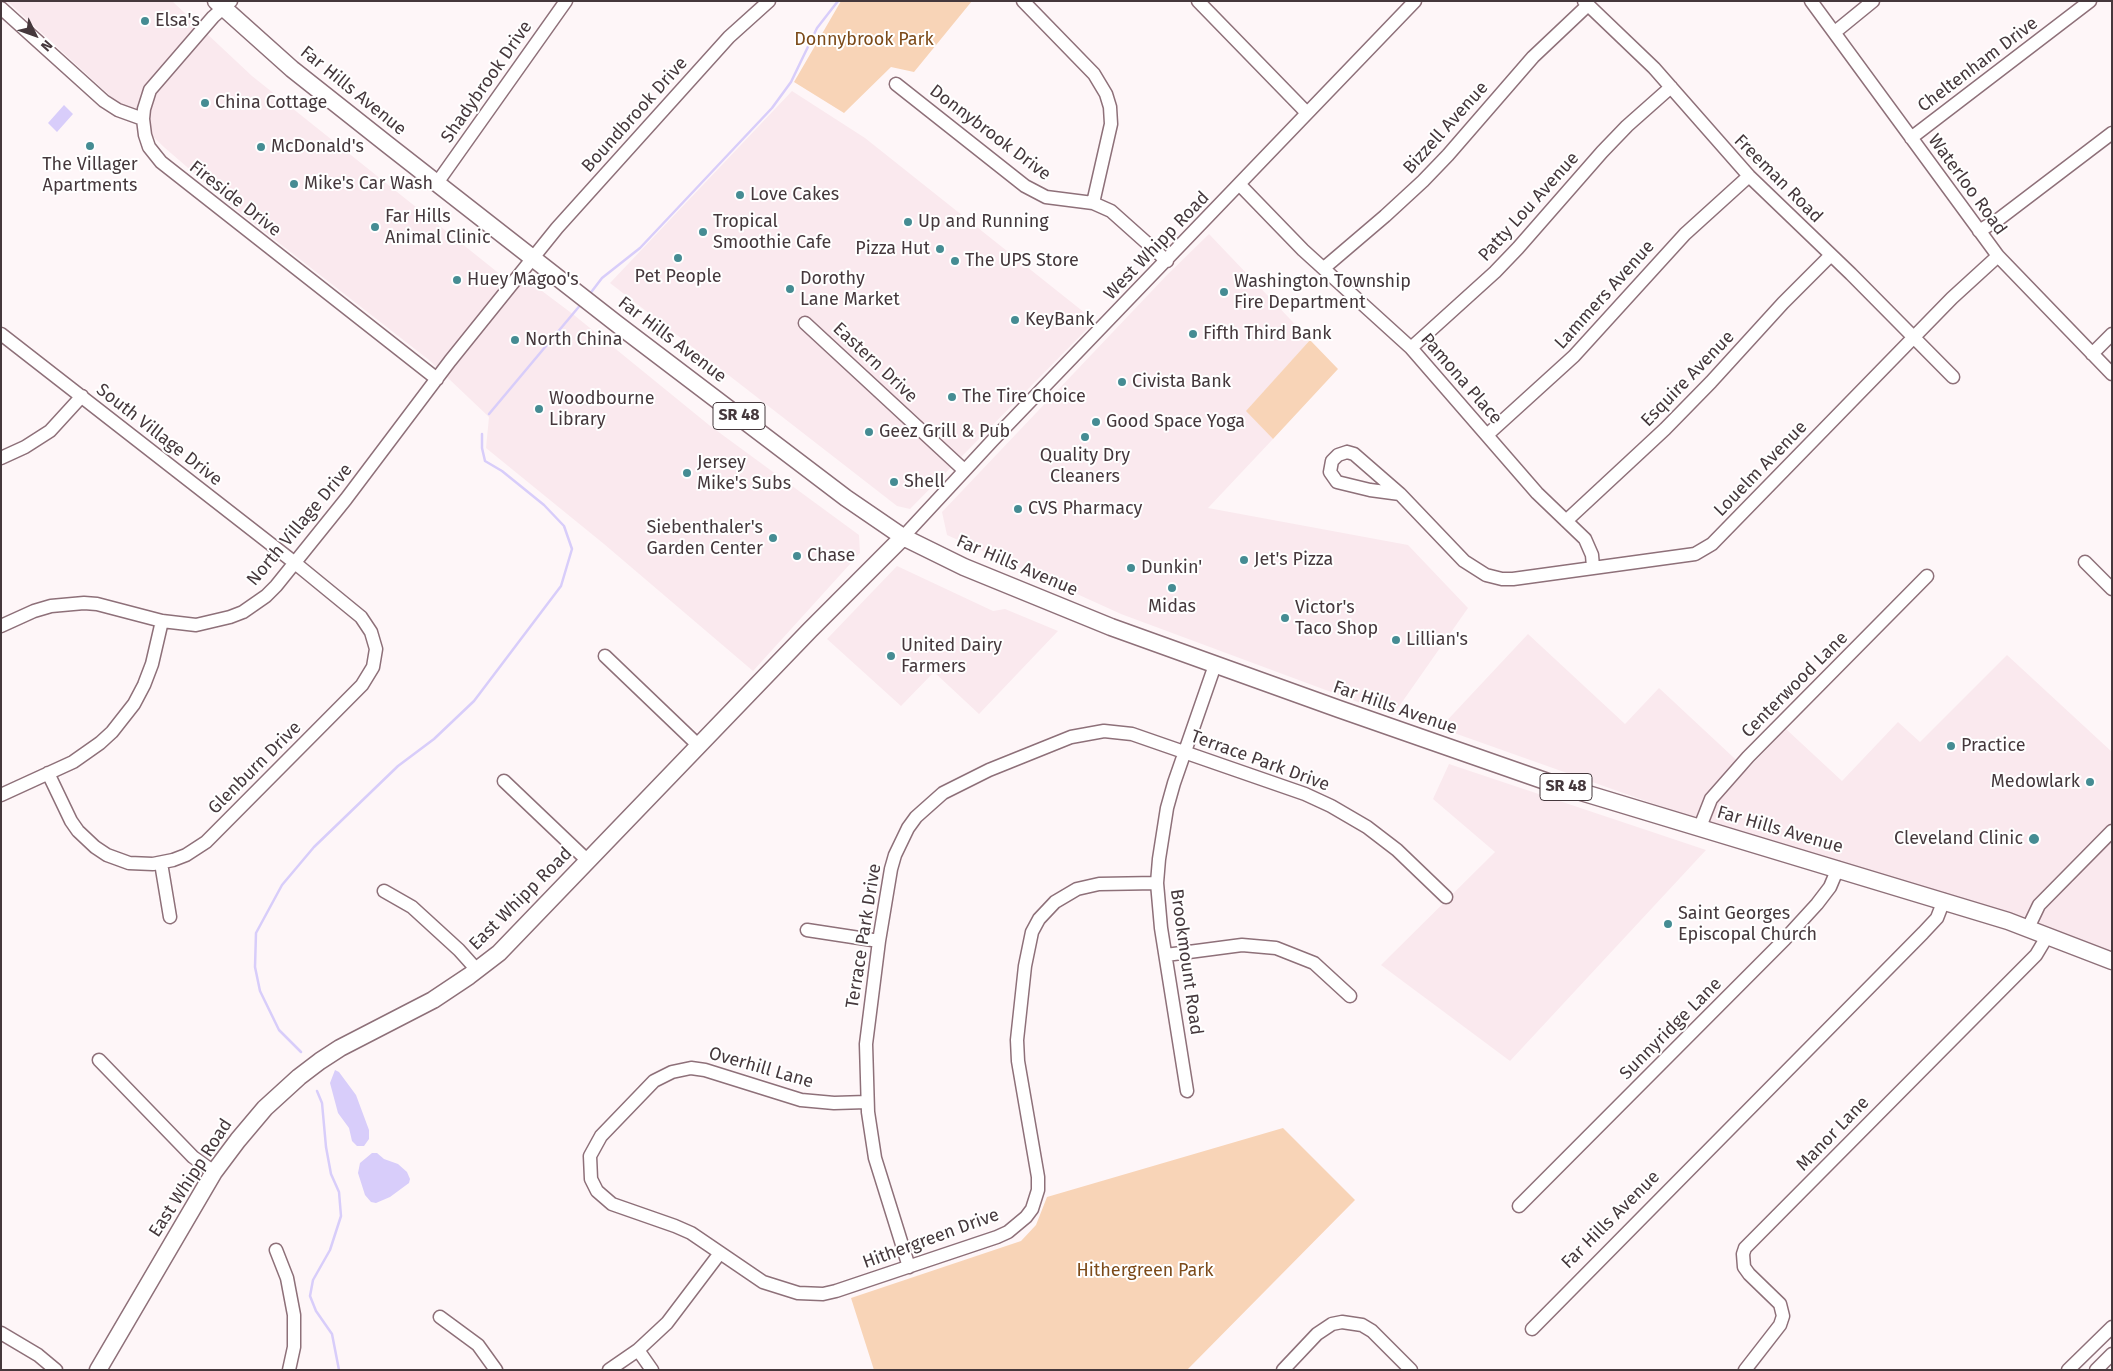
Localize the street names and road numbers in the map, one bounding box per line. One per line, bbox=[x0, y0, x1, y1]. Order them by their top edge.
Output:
street label: Cheltenham Drive bbox=[1914, 13, 2042, 117]
street label: Shadybrook Drive bbox=[437, 17, 537, 147]
street label: Far Hills Avenue bbox=[296, 42, 410, 140]
street label: Boundbrook Drive bbox=[578, 53, 692, 177]
street label: Bizzell Avenue bbox=[1399, 77, 1493, 179]
street label: Donnybrook Drive bbox=[925, 80, 1055, 186]
street label: Freeman Road bbox=[1729, 130, 1827, 228]
street label: Waterloo Road bbox=[1923, 130, 2011, 240]
street label: Patty Lou Avenue bbox=[1474, 148, 1584, 266]
street label: Fireside Drive bbox=[185, 156, 285, 242]
street label: West Whipp Road bbox=[1100, 187, 1214, 305]
street label: Lammers Avenue bbox=[1551, 236, 1659, 354]
street label: Far Hills Avenue bbox=[614, 292, 730, 388]
street label: Eastern Drive bbox=[828, 318, 922, 408]
street label: Esquire Avenue bbox=[1637, 327, 1739, 431]
street label: Pamona Place bbox=[1416, 329, 1506, 429]
street label: South Village Drive bbox=[92, 379, 226, 491]
road number: SR 48 bbox=[713, 402, 765, 430]
street label: Louelm Avenue bbox=[1710, 417, 1812, 521]
street label: North Village Drive bbox=[243, 460, 357, 590]
street label: Far Hills Avenue bbox=[953, 531, 1081, 601]
street label: Centerwood Lane bbox=[1737, 627, 1853, 743]
street label: Far Hills Avenue bbox=[1330, 677, 1460, 739]
street label: Glenburn Drive bbox=[204, 717, 306, 819]
street label: Terrace Park Drive bbox=[1188, 726, 1332, 796]
road number: SR 48 bbox=[1540, 774, 1592, 800]
street label: Far Hills Avenue bbox=[1715, 802, 1845, 858]
street label: East Whipp Road bbox=[465, 843, 577, 955]
street label: Terrace Park Drive bbox=[842, 862, 886, 1010]
street label: Brookmount Road bbox=[1165, 888, 1207, 1036]
street label: Sunnyridge Lane bbox=[1615, 973, 1727, 1085]
street label: Overhill Lane bbox=[706, 1043, 816, 1093]
street label: Manor Lane bbox=[1792, 1092, 1874, 1176]
street label: East Whipp Road bbox=[145, 1115, 237, 1241]
street label: Far Hills Avenue bbox=[1557, 1166, 1665, 1274]
street label: Hithergreen Drive bbox=[860, 1204, 1002, 1274]

